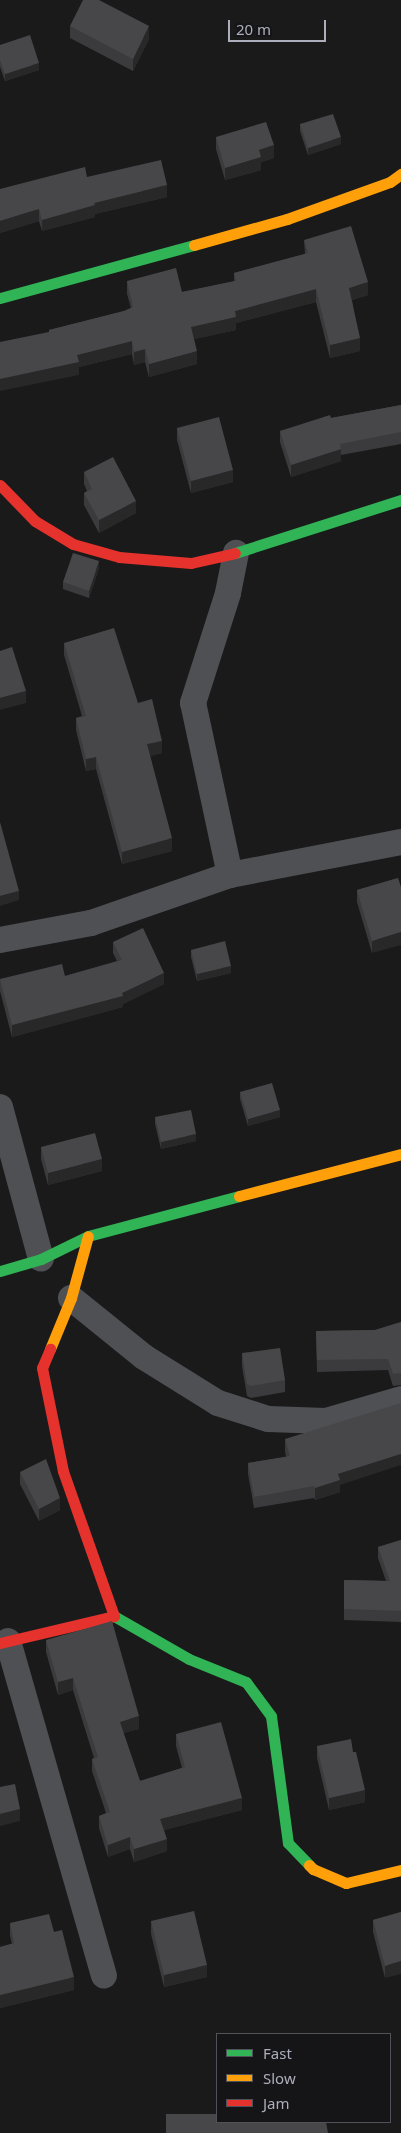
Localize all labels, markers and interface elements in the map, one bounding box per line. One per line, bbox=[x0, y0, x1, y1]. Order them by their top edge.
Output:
scale bar bbox=[231, 10, 328, 42]
text: 20 m bbox=[236, 19, 271, 39]
legend bbox=[216, 2033, 391, 2123]
text: Fast bbox=[263, 2043, 292, 2063]
text: Slow bbox=[263, 2068, 296, 2088]
text: Jam bbox=[263, 2093, 290, 2113]

